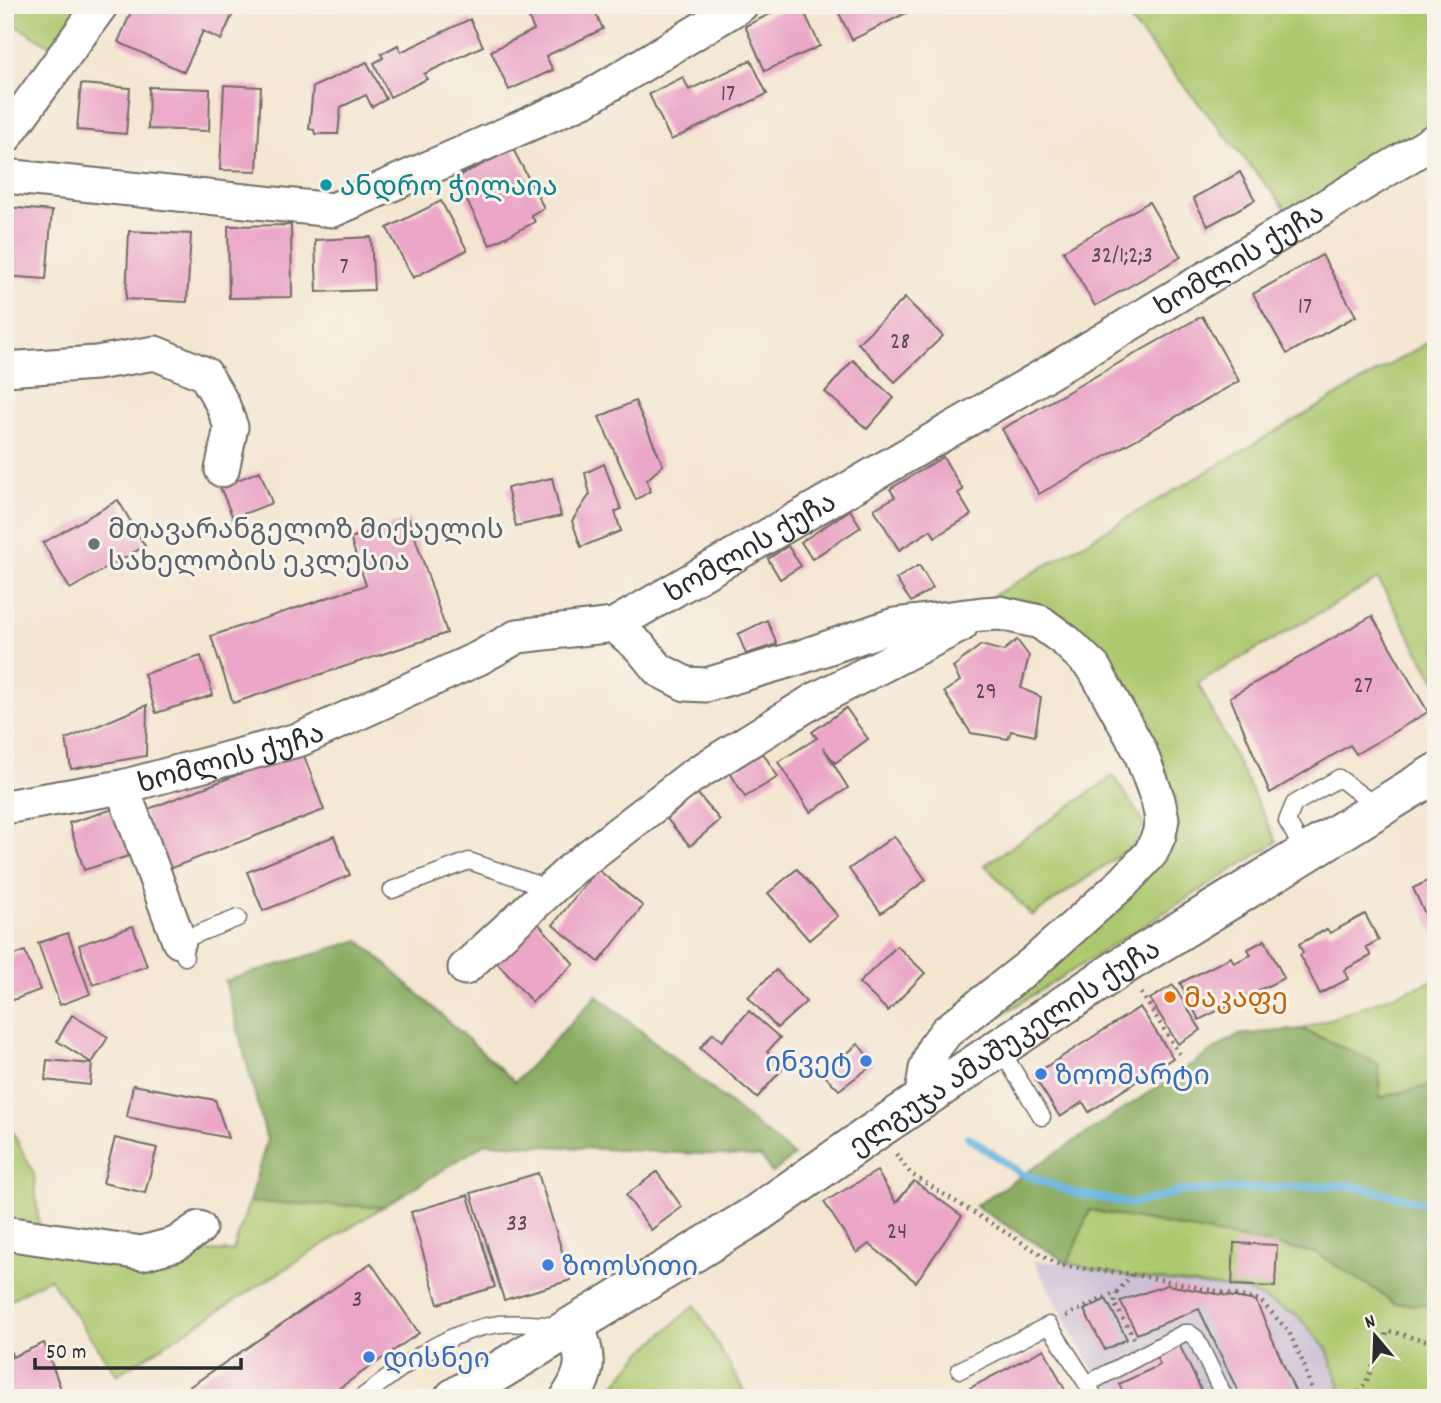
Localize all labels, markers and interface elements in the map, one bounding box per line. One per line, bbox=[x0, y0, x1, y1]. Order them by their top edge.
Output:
house number: 17 bbox=[721, 78, 735, 112]
place label: ანდრო ჭილაია bbox=[340, 170, 558, 210]
marker: ანდრო ჭილაია bbox=[318, 177, 334, 193]
street label: ხომლის ქუჩა bbox=[1149, 196, 1334, 330]
house number: 32/1;2;3 bbox=[1091, 240, 1153, 274]
house number: 7 bbox=[339, 251, 349, 285]
house number: 17 bbox=[1298, 291, 1312, 325]
house number: 28 bbox=[890, 326, 910, 360]
street label: ხომლის ქუჩა bbox=[659, 485, 845, 616]
place label: მთავარანგელოზ მიქაელის სახელობის ეკლესია bbox=[108, 513, 504, 585]
marker: მთავარანგელოზ მიქაელის სახელობის ეკლესია bbox=[86, 536, 102, 552]
house number: 27 bbox=[1353, 670, 1373, 704]
house number: 29 bbox=[975, 676, 997, 710]
street label: ხომლის ქუჩა bbox=[134, 716, 332, 807]
street label: ელგუჯა ამაშუკელის ქუჩა bbox=[842, 932, 1170, 1168]
place label: მაკაფე bbox=[1184, 982, 1288, 1022]
marker: მაკაფე bbox=[1162, 989, 1178, 1005]
place label: ინვეტ bbox=[765, 1046, 852, 1086]
marker: ინვეტ bbox=[858, 1053, 874, 1069]
place label: ზოომარტი bbox=[1055, 1059, 1210, 1099]
marker: ზოომარტი bbox=[1033, 1066, 1049, 1082]
house number: 33 bbox=[506, 1208, 528, 1242]
house number: 24 bbox=[887, 1216, 907, 1250]
place label: ზოოსითი bbox=[562, 1250, 698, 1290]
marker: ზოოსითი bbox=[540, 1257, 556, 1273]
house number: 3 bbox=[352, 1284, 362, 1318]
north arrow bbox=[1340, 1302, 1410, 1372]
text: N bbox=[1362, 1309, 1379, 1338]
scale bar bbox=[35, 1326, 242, 1370]
text: 50 m bbox=[46, 1339, 86, 1369]
place label: დისნეი bbox=[383, 1342, 490, 1382]
marker: დისნეი bbox=[361, 1349, 377, 1365]

